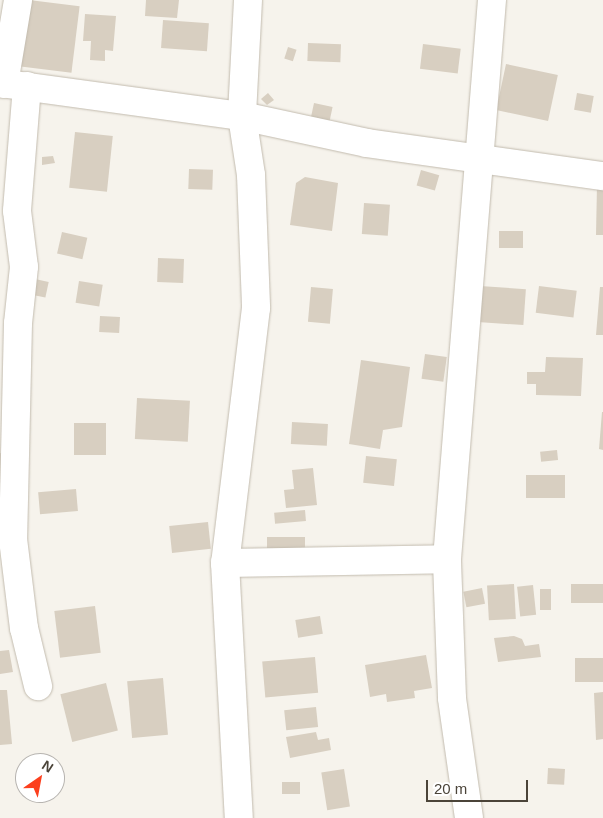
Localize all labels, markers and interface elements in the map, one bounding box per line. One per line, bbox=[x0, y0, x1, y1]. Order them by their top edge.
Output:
north arrow bbox=[15, 753, 65, 803]
text: N bbox=[39, 757, 56, 776]
scale bar bbox=[428, 770, 530, 802]
text: 20 m bbox=[434, 780, 467, 797]

